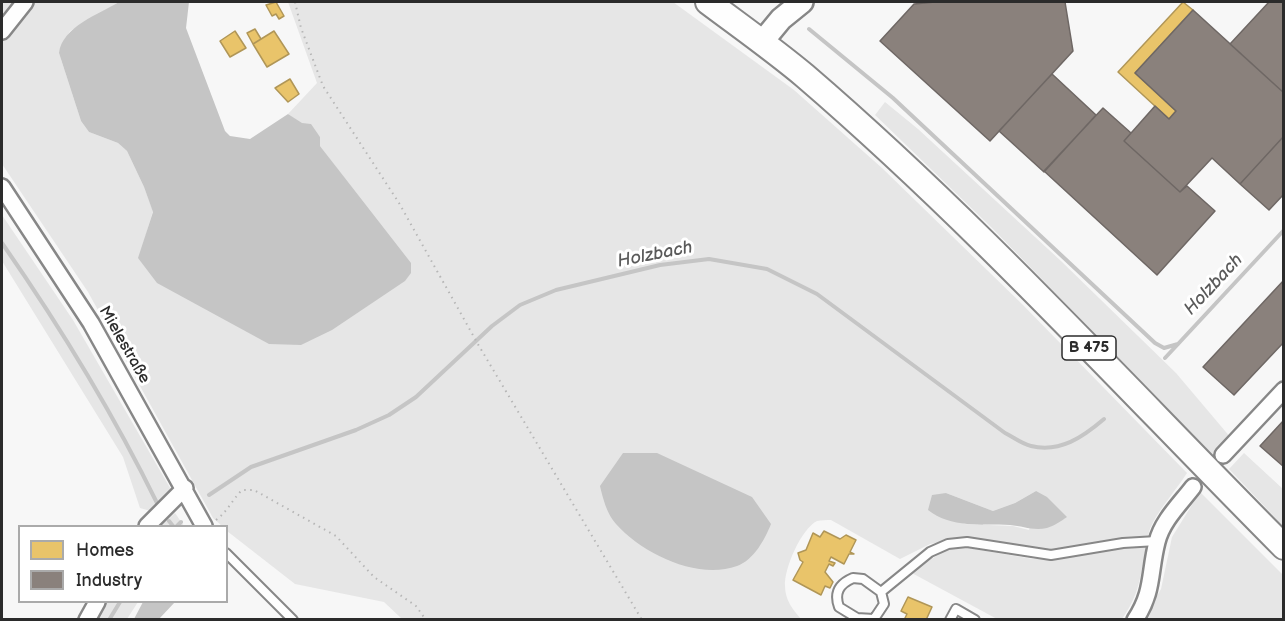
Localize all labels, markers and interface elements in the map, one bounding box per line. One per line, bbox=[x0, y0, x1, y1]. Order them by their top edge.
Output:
water label: Holzbach bbox=[616, 237, 694, 273]
water label: Holzbach bbox=[1180, 250, 1248, 320]
street label: Mielestraße bbox=[94, 303, 154, 387]
road number: B 475 bbox=[1062, 336, 1116, 360]
legend bbox=[18, 525, 228, 603]
text: Homes bbox=[76, 540, 134, 561]
text: Industry bbox=[76, 570, 142, 591]

